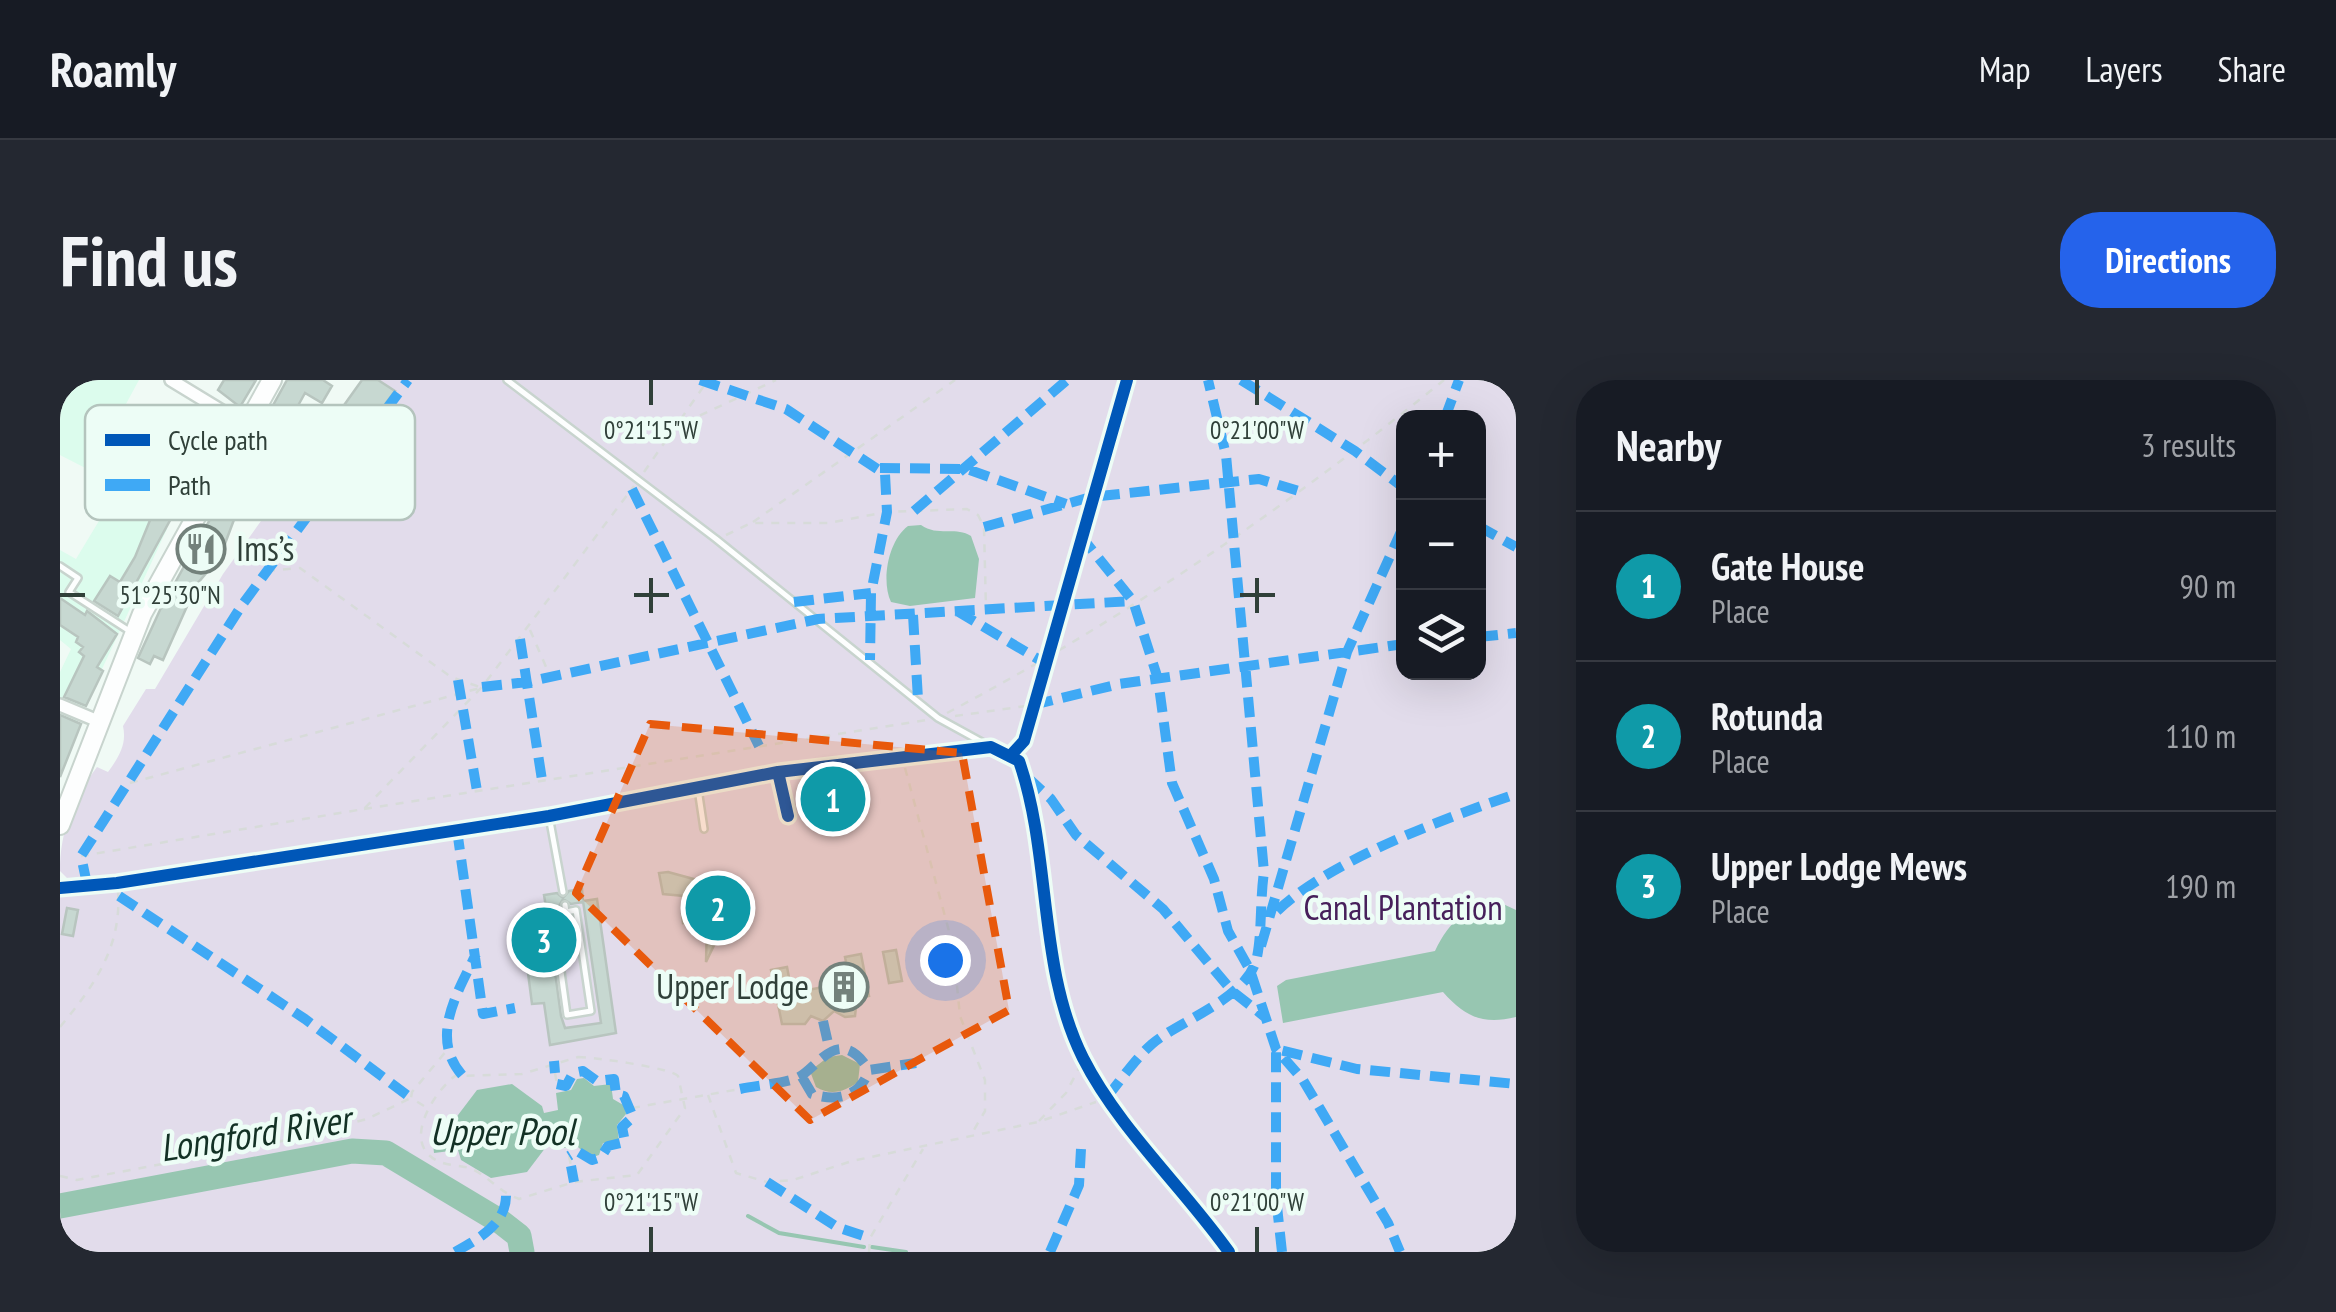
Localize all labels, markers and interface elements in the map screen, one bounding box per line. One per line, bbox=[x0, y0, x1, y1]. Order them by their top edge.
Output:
text: Roamly bbox=[50, 38, 176, 100]
text: Map bbox=[1979, 46, 2030, 92]
text: Layers bbox=[2085, 46, 2163, 92]
text: Share bbox=[2218, 46, 2286, 92]
button: Directions bbox=[2060, 212, 2276, 308]
text: Find us bbox=[60, 215, 238, 305]
legend bbox=[85, 405, 415, 520]
map controls bbox=[1396, 410, 1486, 680]
button: + bbox=[1396, 410, 1486, 500]
text: 0°21'15"W bbox=[604, 414, 698, 446]
text: 0°21'00"W bbox=[1210, 414, 1304, 446]
text: Nearby bbox=[1616, 418, 1721, 473]
text: Cycle path bbox=[168, 421, 268, 458]
text: 3 results bbox=[2141, 424, 2236, 466]
text: Path bbox=[168, 466, 211, 503]
button: − bbox=[1396, 500, 1486, 590]
restaurant icon: Ims’s bbox=[175, 523, 227, 575]
place label: Ims’s bbox=[236, 525, 294, 571]
text: Gate House bbox=[1711, 541, 1865, 590]
text: 1 bbox=[1641, 565, 1656, 607]
text: 90 m bbox=[2180, 565, 2236, 607]
text: 51°25'30"N bbox=[119, 579, 221, 611]
button: layers bbox=[1396, 590, 1486, 680]
text: Place bbox=[1711, 590, 1770, 632]
text: Rotunda bbox=[1711, 691, 1823, 740]
text: 2 bbox=[1641, 715, 1656, 757]
text: 110 m bbox=[2165, 715, 2236, 757]
text: Place bbox=[1711, 740, 1770, 782]
pin: 1 bbox=[800, 762, 866, 836]
text: Upper Lodge Mews bbox=[1711, 841, 1967, 890]
text: 3 bbox=[1641, 865, 1656, 907]
text: 190 m bbox=[2165, 865, 2236, 907]
pin: 2 bbox=[686, 870, 750, 946]
park label: Canal Plantation bbox=[1303, 884, 1503, 930]
text: Place bbox=[1711, 890, 1770, 932]
pin: 3 bbox=[512, 902, 576, 978]
your location bbox=[920, 935, 971, 986]
building icon: Upper Lodge bbox=[818, 961, 870, 1013]
place label: Upper Lodge bbox=[656, 963, 809, 1009]
water label: Longford River bbox=[156, 1093, 358, 1172]
water label: Upper Pool bbox=[430, 1106, 578, 1155]
text: 0°21'15"W bbox=[604, 1186, 698, 1218]
text: 0°21'00"W bbox=[1210, 1186, 1304, 1218]

